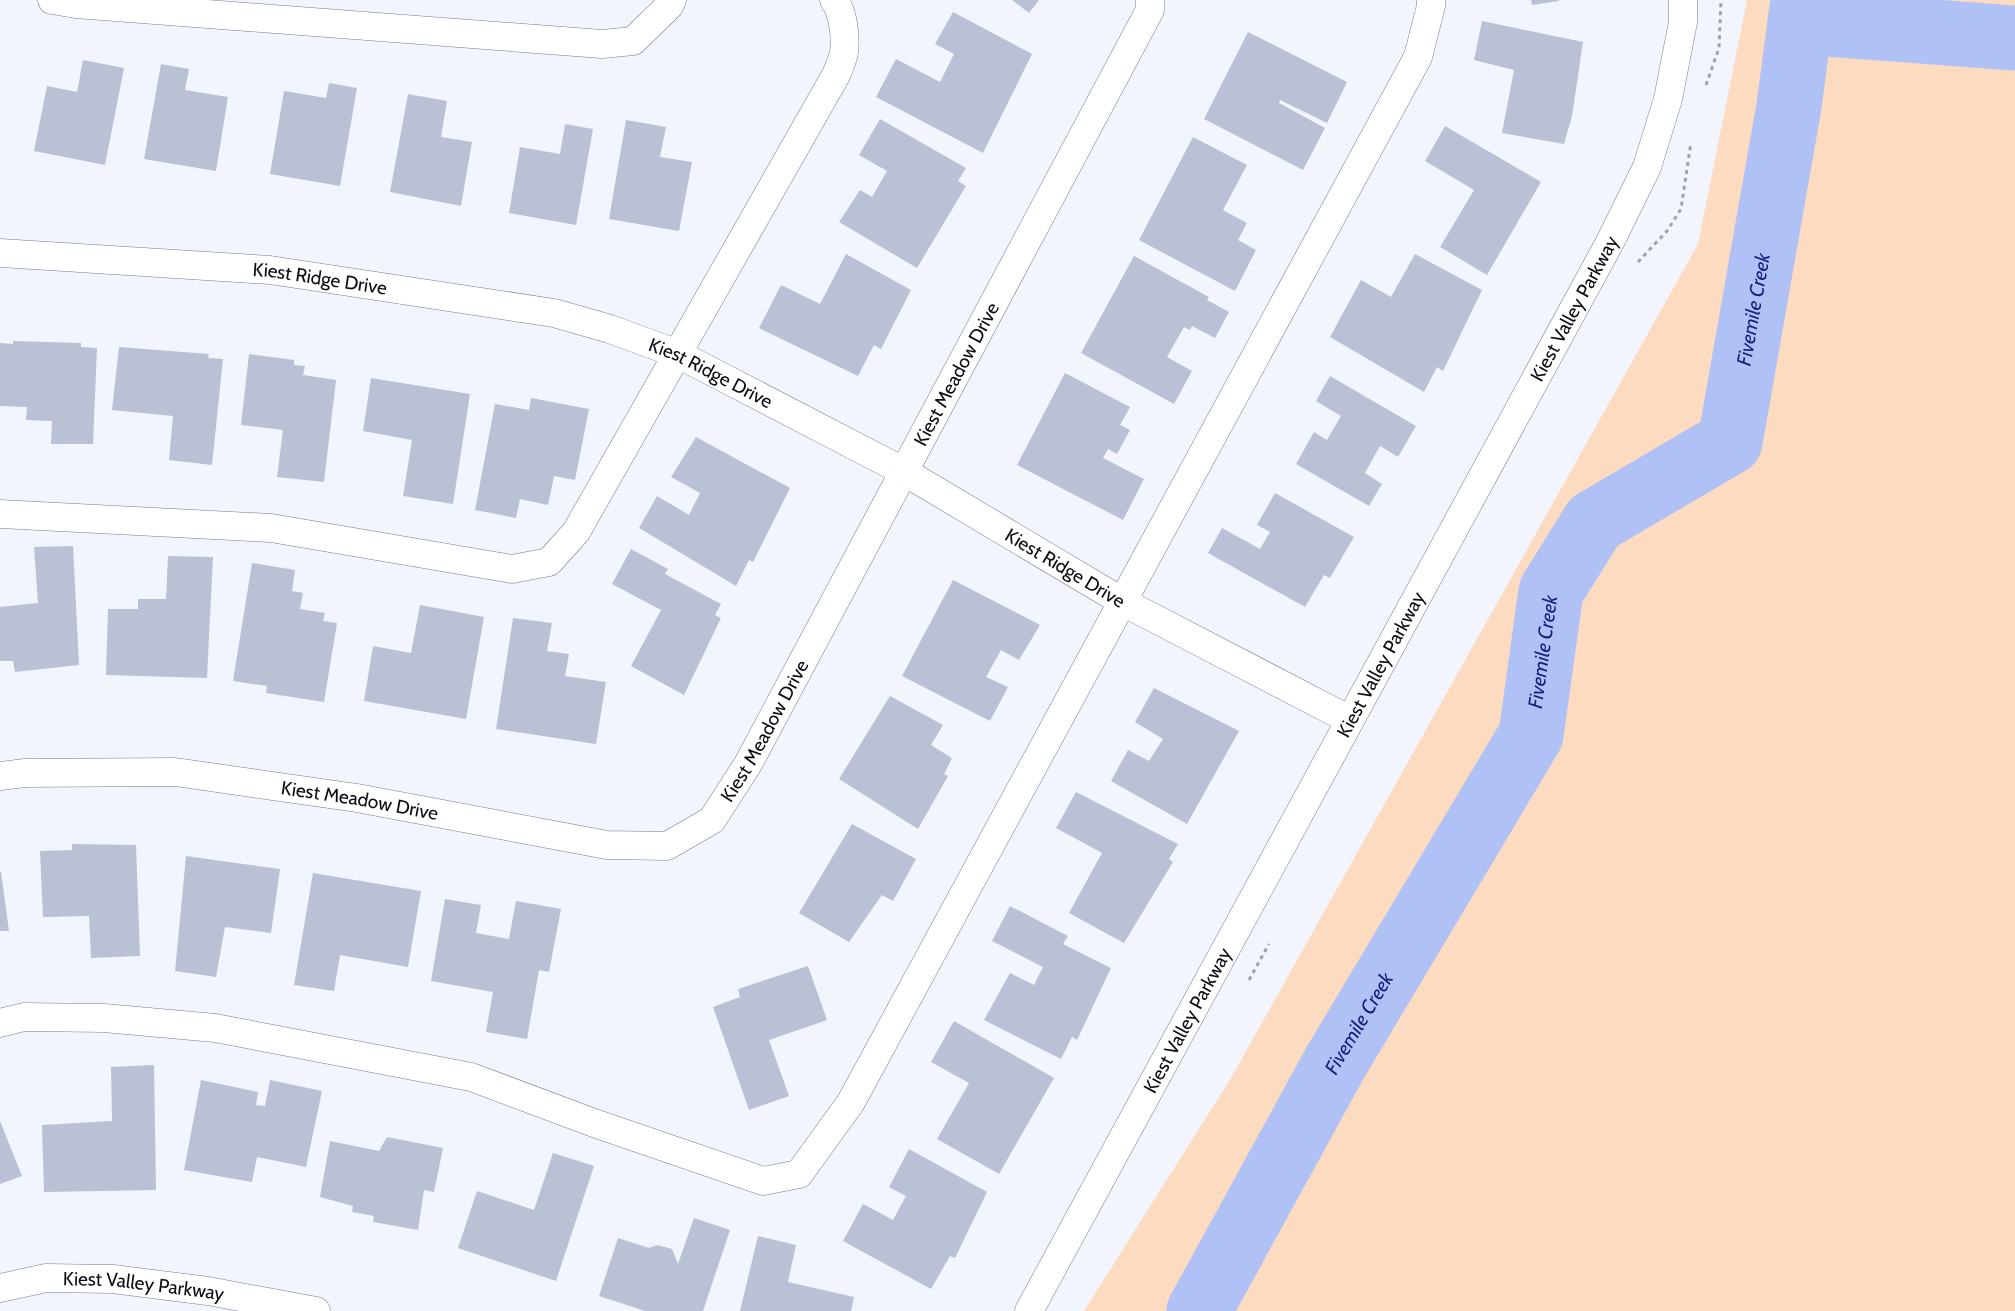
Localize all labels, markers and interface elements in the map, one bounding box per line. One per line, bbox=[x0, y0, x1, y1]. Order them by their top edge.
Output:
street label: Kiest Valley Parkway bbox=[1525, 232, 1623, 385]
water label: Fivemile Creek bbox=[1732, 250, 1775, 368]
street label: Kiest Ridge Drive bbox=[252, 257, 389, 299]
street label: Kiest Meadow Drive bbox=[908, 298, 1004, 450]
street label: Kiest Ridge Drive bbox=[646, 333, 777, 413]
street label: Kiest Ridge Drive bbox=[1001, 523, 1130, 612]
street label: Kiest Valley Parkway bbox=[1332, 587, 1429, 741]
water label: Fivemile Creek bbox=[1523, 592, 1562, 710]
street label: Kiest Meadow Drive bbox=[715, 655, 813, 806]
street label: Kiest Meadow Drive bbox=[279, 776, 441, 825]
street label: Kiest Valley Parkway bbox=[1138, 943, 1236, 1097]
water label: Fivemile Creek bbox=[1319, 967, 1399, 1078]
street label: Kiest Valley Parkway bbox=[63, 1267, 226, 1305]

